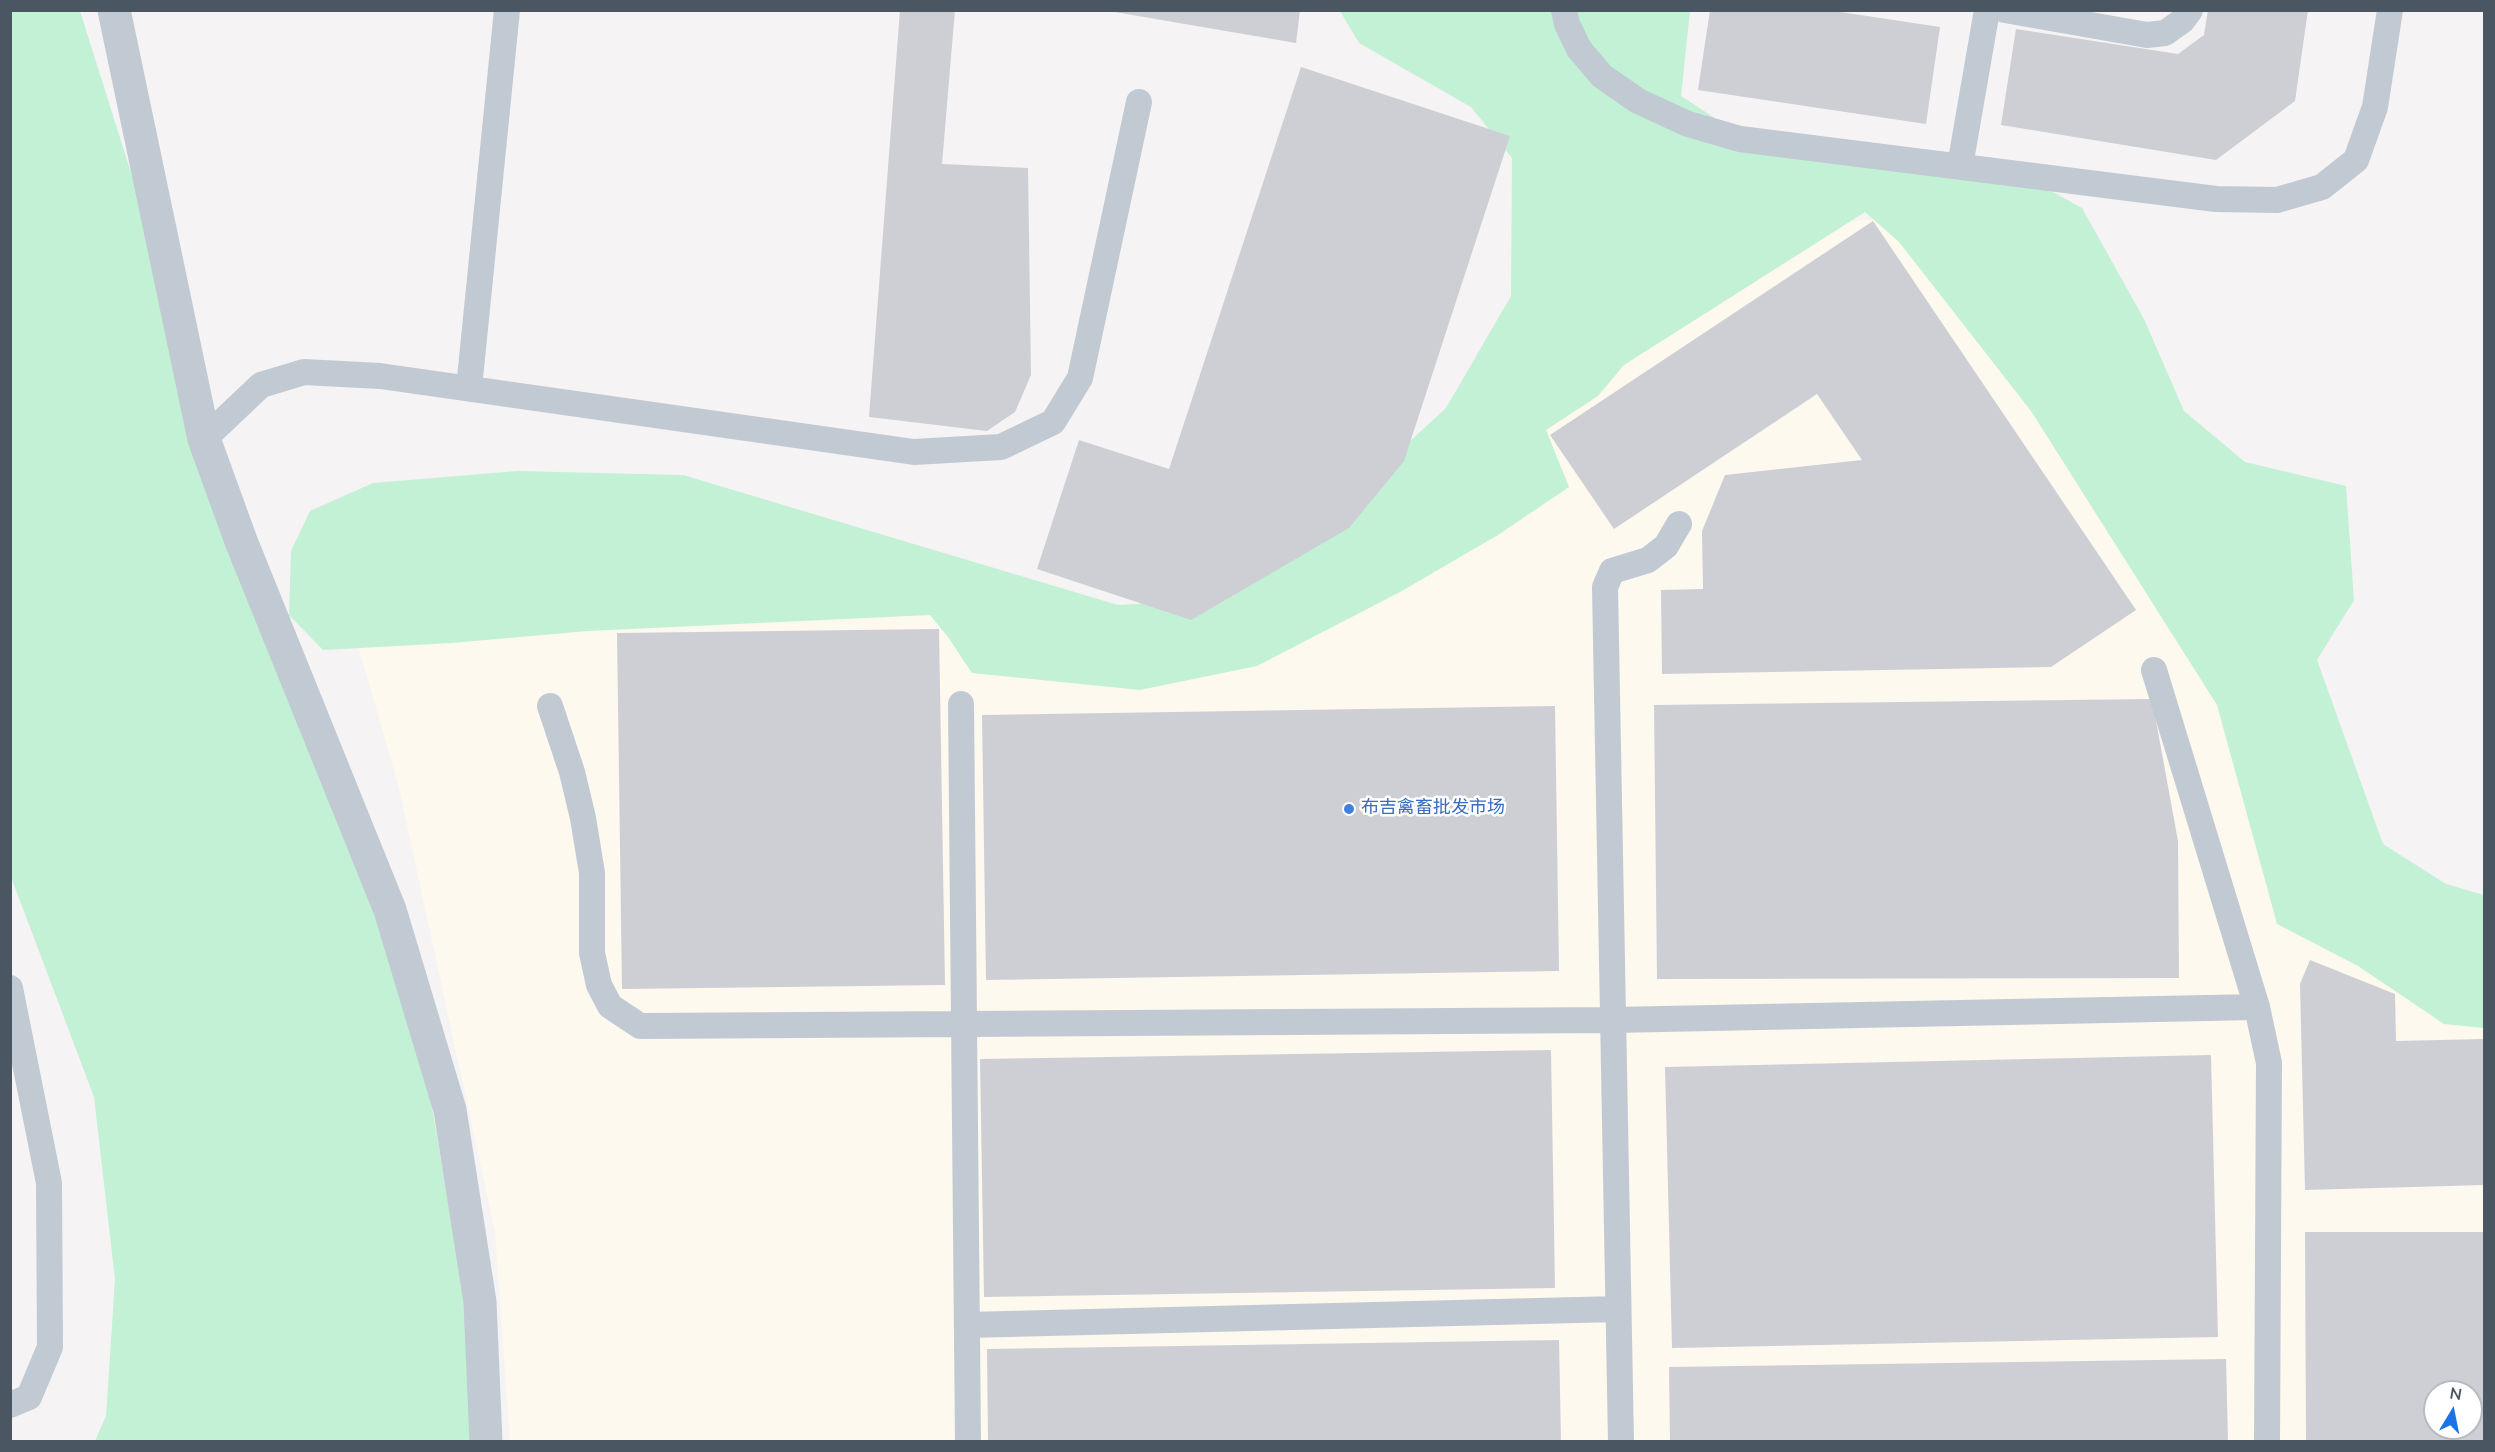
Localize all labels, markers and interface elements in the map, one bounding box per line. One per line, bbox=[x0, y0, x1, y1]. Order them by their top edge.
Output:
place label: 布吉禽畜批发市场 bbox=[1361, 798, 1505, 820]
marker: 布吉禽畜批发市场 bbox=[1342, 802, 1356, 816]
north arrow bbox=[2423, 1380, 2483, 1440]
text: N bbox=[2448, 1382, 2464, 1406]

